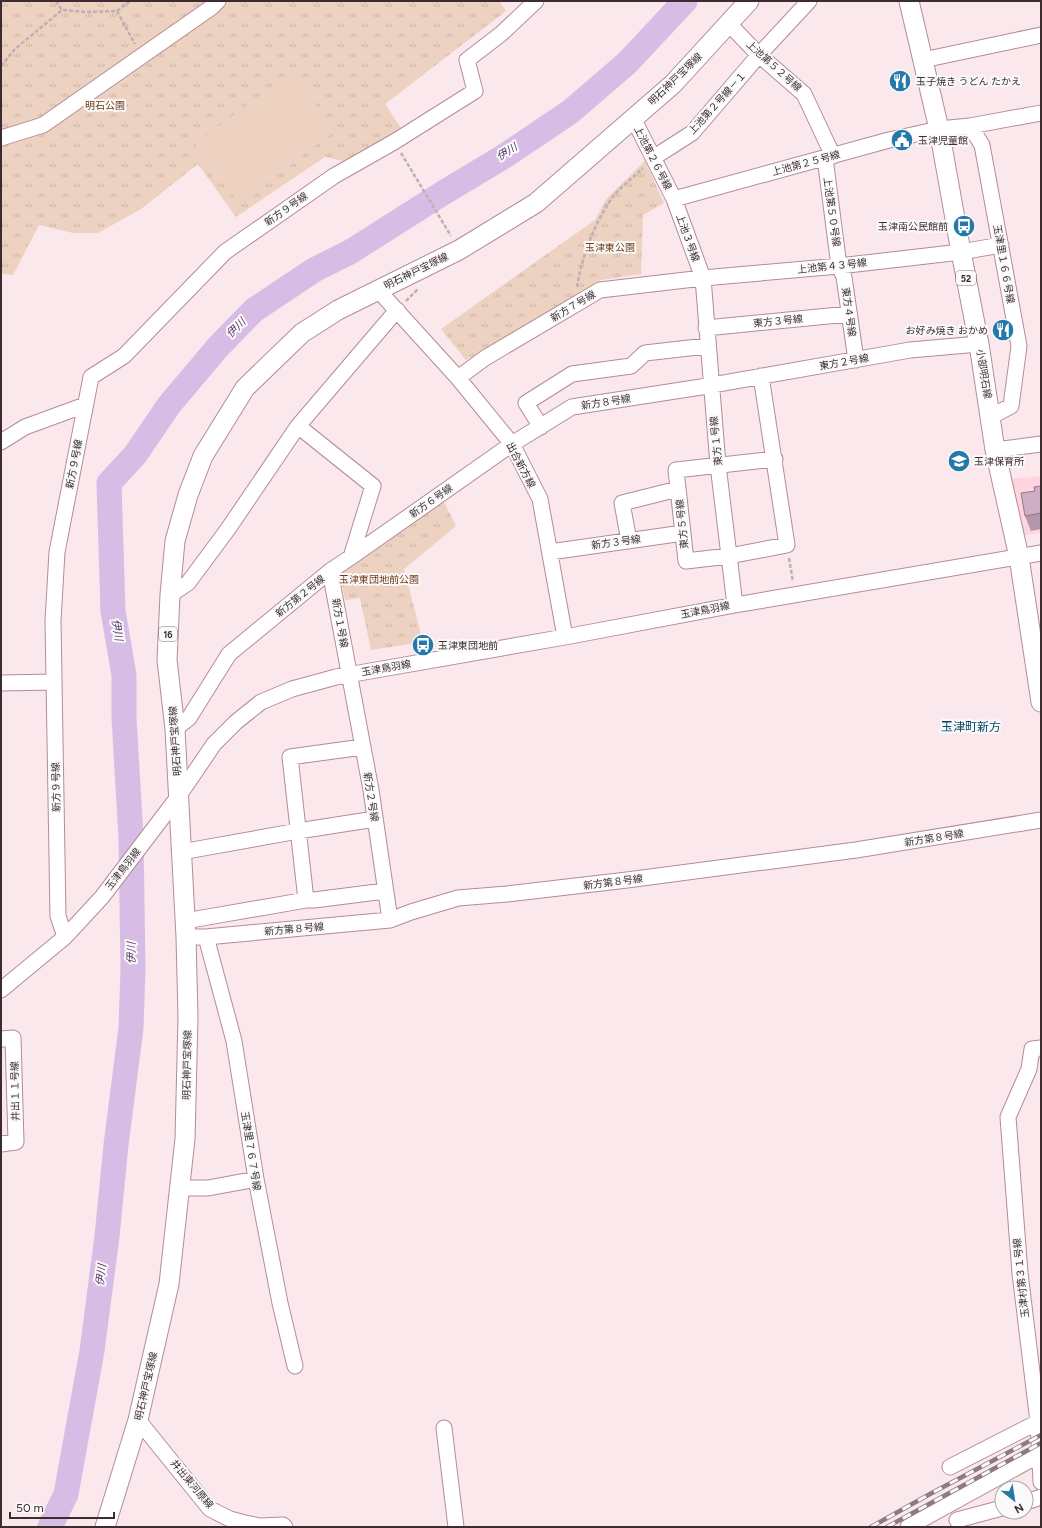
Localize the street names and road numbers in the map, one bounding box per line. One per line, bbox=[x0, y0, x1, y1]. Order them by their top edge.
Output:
street label: 上池第５２号線 bbox=[744, 38, 804, 94]
street label: 明石神戸宝塚線 bbox=[645, 50, 705, 108]
street label: 上池第２号線－１ bbox=[685, 69, 749, 137]
street label: 上池第２６号線 bbox=[631, 124, 675, 192]
street label: 上池第２５号線 bbox=[771, 148, 841, 178]
street label: 上池第５０号線 bbox=[821, 176, 843, 248]
street label: 新方９号線 bbox=[262, 189, 310, 229]
street label: 上池３号線 bbox=[673, 212, 703, 264]
street label: 玉津里１６６号線 bbox=[991, 223, 1017, 305]
street label: 明石神戸宝塚線 bbox=[382, 250, 450, 292]
street label: 上池第４３号線 bbox=[797, 256, 867, 276]
road number: 52 bbox=[956, 271, 976, 285]
street label: 東方４号線 bbox=[839, 286, 859, 338]
street label: 新方７号線 bbox=[548, 288, 598, 324]
street label: 東方３号線 bbox=[752, 312, 804, 330]
street label: 小部明石線 bbox=[974, 348, 994, 400]
street label: 東方２号線 bbox=[818, 351, 870, 373]
street label: 新方８号線 bbox=[580, 392, 632, 412]
street label: 東方１号線 bbox=[707, 415, 725, 467]
street label: 新方９号線 bbox=[63, 438, 85, 490]
street label: 出合新方線 bbox=[504, 440, 538, 490]
street label: 新方６号線 bbox=[407, 481, 455, 521]
street label: 東方５号線 bbox=[673, 498, 691, 550]
street label: 新方３号線 bbox=[590, 532, 642, 552]
street label: 新方第２号線 bbox=[273, 572, 327, 620]
street label: 新方１号線 bbox=[329, 597, 351, 649]
street label: 玉津鳥羽線 bbox=[679, 599, 731, 621]
road number: 16 bbox=[159, 627, 177, 641]
street label: 玉津鳥羽線 bbox=[360, 657, 412, 679]
street label: 明石神戸宝塚線 bbox=[166, 706, 184, 776]
street label: 新方９号線 bbox=[49, 762, 63, 812]
street label: 新方２号線 bbox=[361, 771, 381, 823]
street label: 新方第８号線 bbox=[903, 827, 965, 849]
street label: 玉津鳥羽線 bbox=[102, 845, 144, 893]
street label: 新方第８号線 bbox=[582, 872, 644, 892]
street label: 新方第８号線 bbox=[264, 920, 324, 938]
street label: 明石神戸宝塚線 bbox=[180, 1030, 194, 1100]
street label: 井出１１号線 bbox=[8, 1061, 22, 1121]
street label: 玉津里７６７号線 bbox=[238, 1110, 264, 1192]
street label: 玉津村第３１号線 bbox=[1010, 1238, 1032, 1318]
street label: 明石神戸宝塚線 bbox=[132, 1350, 160, 1422]
street label: 井出東河原線 bbox=[168, 1457, 216, 1511]

